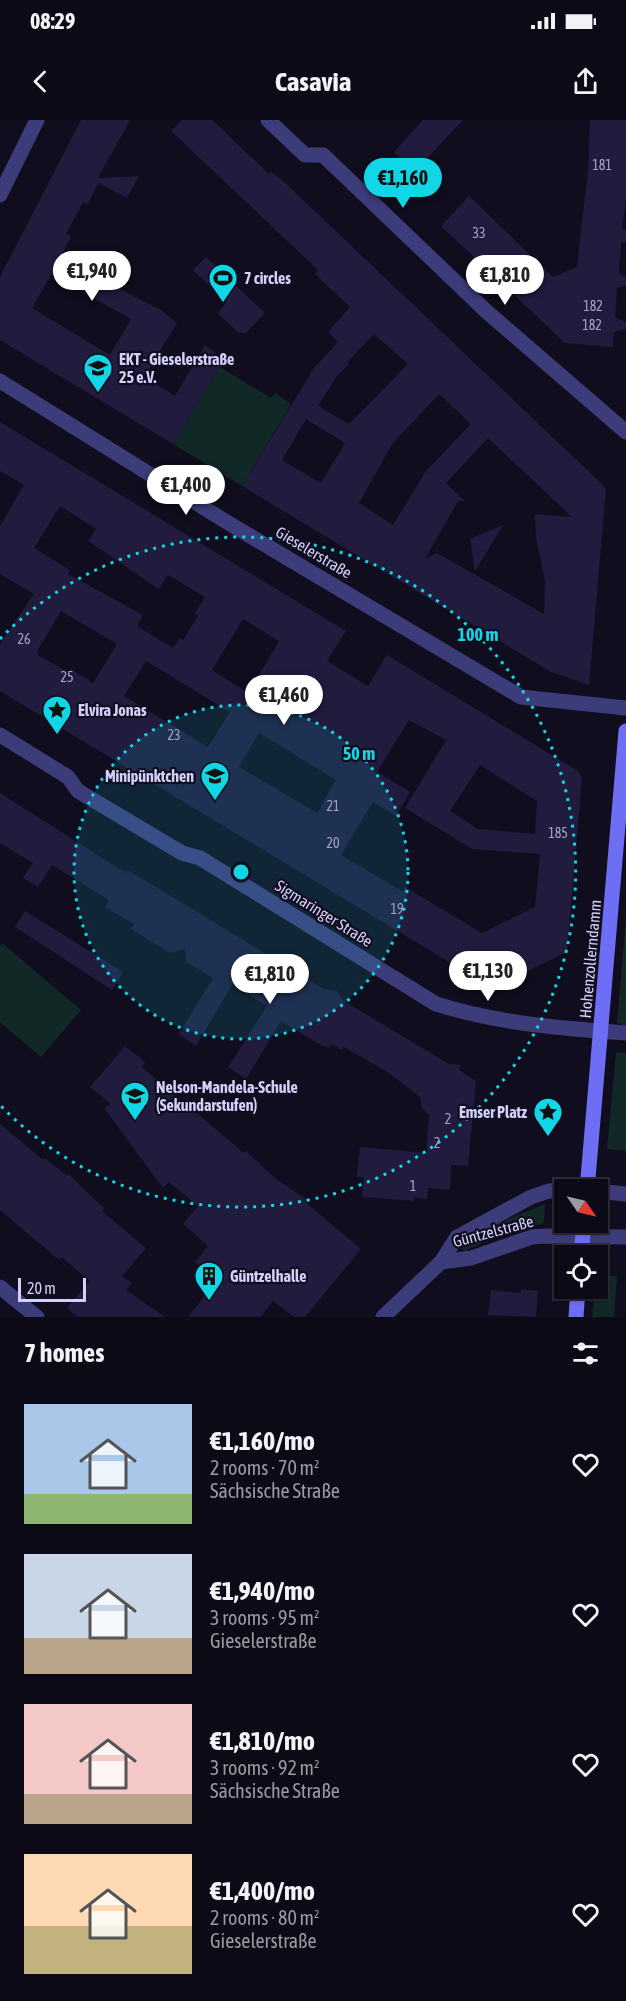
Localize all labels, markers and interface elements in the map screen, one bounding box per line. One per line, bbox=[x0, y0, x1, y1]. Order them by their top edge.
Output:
text: 08:29 bbox=[30, 8, 75, 34]
icon: back bbox=[24, 65, 57, 98]
icon: share bbox=[569, 65, 602, 98]
text: Casavia bbox=[275, 66, 351, 97]
house number: 181 bbox=[592, 157, 612, 173]
pin: €1,160 bbox=[354, 158, 452, 209]
text: €1,160 bbox=[378, 166, 428, 189]
house number: 33 bbox=[472, 225, 486, 241]
pin: €1,940 bbox=[43, 251, 141, 302]
pin: €1,810 bbox=[456, 255, 554, 306]
text: €1,940 bbox=[67, 259, 117, 282]
sports icon: 7 circles bbox=[207, 262, 239, 304]
text: €1,810 bbox=[480, 263, 530, 286]
place label: 7 circles bbox=[244, 269, 291, 287]
house number: 182 bbox=[583, 298, 603, 314]
house number: 182 bbox=[582, 317, 602, 333]
place label: EKT - Gieselerstraße 25 e.V. bbox=[119, 350, 234, 386]
school or university icon: EKT - Gieselerstraße 25 e.V. bbox=[82, 352, 114, 394]
pin: €1,400 bbox=[137, 465, 235, 516]
text: €1,400 bbox=[161, 473, 211, 496]
street label: Gieselerstraße bbox=[273, 522, 355, 582]
text: 100 m bbox=[458, 624, 498, 645]
house number: 26 bbox=[17, 631, 31, 647]
house number: 25 bbox=[60, 669, 74, 685]
pin: €1,460 bbox=[235, 675, 333, 726]
text: €1,460 bbox=[259, 683, 309, 706]
place icon: Elvira Jonas bbox=[41, 694, 73, 736]
place label: Elvira Jonas bbox=[78, 701, 147, 719]
house number: 23 bbox=[167, 727, 181, 743]
text: 50 m bbox=[343, 743, 375, 764]
school or university icon: Minipünktchen bbox=[199, 760, 231, 802]
place label: Minipünktchen bbox=[105, 767, 194, 785]
house number: 21 bbox=[326, 798, 340, 814]
house number: 185 bbox=[548, 825, 568, 841]
house number: 20 bbox=[326, 835, 340, 851]
centre of rings bbox=[231, 862, 251, 882]
street label: Sigmaringer Straße bbox=[272, 876, 376, 951]
street label: Hohenzollerndamm bbox=[576, 899, 604, 1019]
house number: 19 bbox=[390, 901, 404, 917]
pin: €1,130 bbox=[439, 951, 537, 1002]
pin: €1,810 bbox=[221, 954, 319, 1005]
text: €1,130 bbox=[463, 959, 513, 982]
text: €1,810 bbox=[245, 962, 295, 985]
place label: Nelson-Mandela-Schule (Sekundarstufen) bbox=[156, 1078, 298, 1114]
school or university icon: Nelson-Mandela-Schule (Sekundarstufen) bbox=[119, 1080, 151, 1122]
place icon: Emser Platz bbox=[532, 1096, 564, 1138]
place label: Emser Platz bbox=[459, 1103, 527, 1121]
house number: 2 bbox=[445, 1111, 451, 1127]
house number: 2 bbox=[434, 1135, 440, 1151]
house number: 1 bbox=[410, 1178, 416, 1194]
north arrow bbox=[554, 1179, 608, 1233]
map controls bbox=[554, 1179, 608, 1299]
street label: Güntzelstraße bbox=[451, 1212, 535, 1250]
button: locate bbox=[554, 1245, 608, 1299]
building icon: Güntzelhalle bbox=[193, 1260, 225, 1302]
place label: Güntzelhalle bbox=[230, 1267, 306, 1285]
scale bar bbox=[18, 1275, 86, 1302]
text: 20 m bbox=[27, 1279, 56, 1297]
icon: filters bbox=[569, 1337, 602, 1370]
text: 7 homes bbox=[24, 1338, 104, 1368]
text: €1,160/mo bbox=[210, 1426, 315, 1456]
icon: home bbox=[72, 1428, 144, 1500]
icon: heart bbox=[569, 1448, 602, 1481]
text: 2 rooms · 70 m² bbox=[210, 1456, 320, 1479]
text: Sächsische Straße bbox=[210, 1479, 340, 1502]
text: €1,940/mo bbox=[210, 1576, 315, 1606]
icon: home bbox=[72, 1578, 144, 1650]
icon: heart bbox=[569, 1598, 602, 1631]
text: 3 rooms · 95 m² bbox=[210, 1606, 320, 1629]
text: Gieselerstraße bbox=[210, 1629, 317, 1652]
text: €1,810/mo bbox=[210, 1726, 315, 1756]
icon: home bbox=[72, 1728, 144, 1800]
icon: heart bbox=[569, 1748, 602, 1781]
text: 3 rooms · 92 m² bbox=[210, 1756, 320, 1779]
text: Sächsische Straße bbox=[210, 1779, 340, 1802]
text: €1,400/mo bbox=[210, 1876, 315, 1906]
icon: home bbox=[72, 1878, 144, 1950]
icon: heart bbox=[569, 1898, 602, 1931]
text: 2 rooms · 80 m² bbox=[210, 1906, 320, 1929]
text: Gieselerstraße bbox=[210, 1929, 317, 1952]

